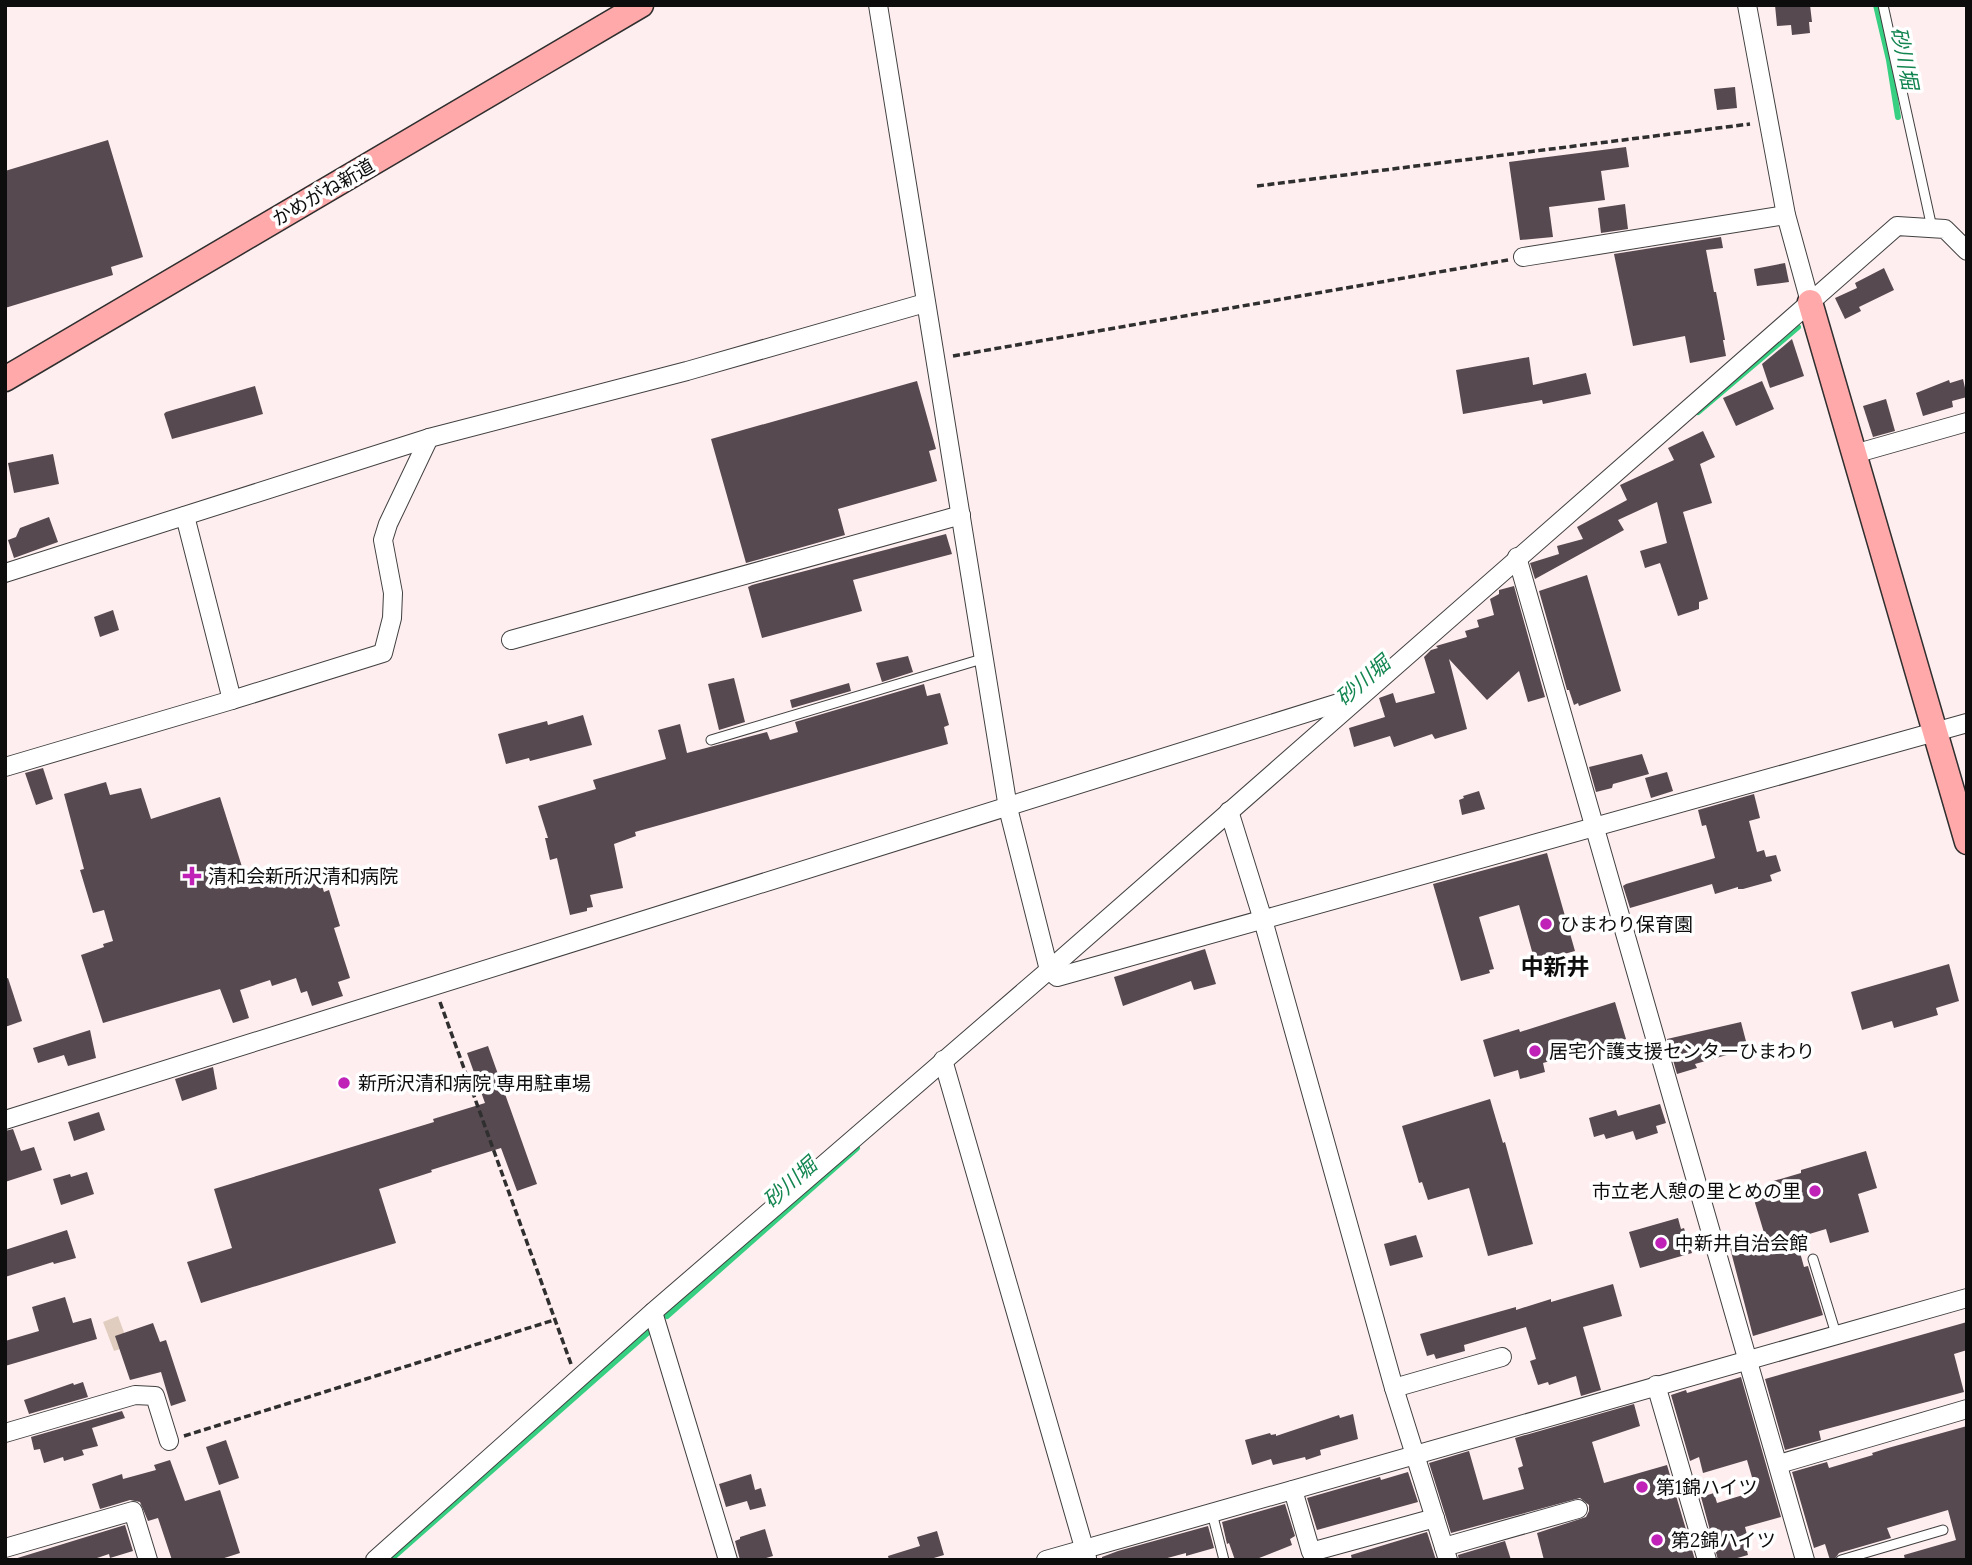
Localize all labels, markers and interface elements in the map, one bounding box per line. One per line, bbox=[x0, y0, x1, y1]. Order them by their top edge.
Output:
water label: 砂川堀 bbox=[1885, 24, 1924, 94]
street label: かめがね新道 bbox=[268, 153, 378, 231]
water label: 砂川堀 bbox=[1330, 648, 1398, 711]
place label: 清和会新所沢清和病院 bbox=[208, 864, 398, 888]
marker: 清和会新所沢清和病院 bbox=[182, 866, 202, 886]
place label: ひまわり保育園 bbox=[1560, 912, 1693, 936]
marker: ひまわり保育園 bbox=[1538, 916, 1554, 932]
district label: 中新井 bbox=[1521, 952, 1590, 981]
place label: 居宅介護支援センターひまわり bbox=[1549, 1039, 1815, 1063]
marker: 居宅介護支援センターひまわり bbox=[1527, 1043, 1543, 1059]
place label: 新所沢清和病院 専用駐車場 bbox=[358, 1071, 591, 1095]
marker: 新所沢清和病院 専用駐車場 bbox=[336, 1075, 352, 1091]
water label: 砂川堀 bbox=[757, 1150, 824, 1214]
place label: 市立老人憩の里とめの里 bbox=[1592, 1179, 1801, 1203]
marker: 市立老人憩の里とめの里 bbox=[1807, 1183, 1823, 1199]
place label: 中新井自治会館 bbox=[1675, 1231, 1808, 1255]
marker: 中新井自治会館 bbox=[1653, 1235, 1669, 1251]
place label: 第1錦ハイツ bbox=[1656, 1475, 1758, 1499]
marker: 第1錦ハイツ bbox=[1634, 1479, 1650, 1495]
place label: 第2錦ハイツ bbox=[1671, 1528, 1776, 1552]
marker: 第2錦ハイツ bbox=[1649, 1532, 1665, 1548]

